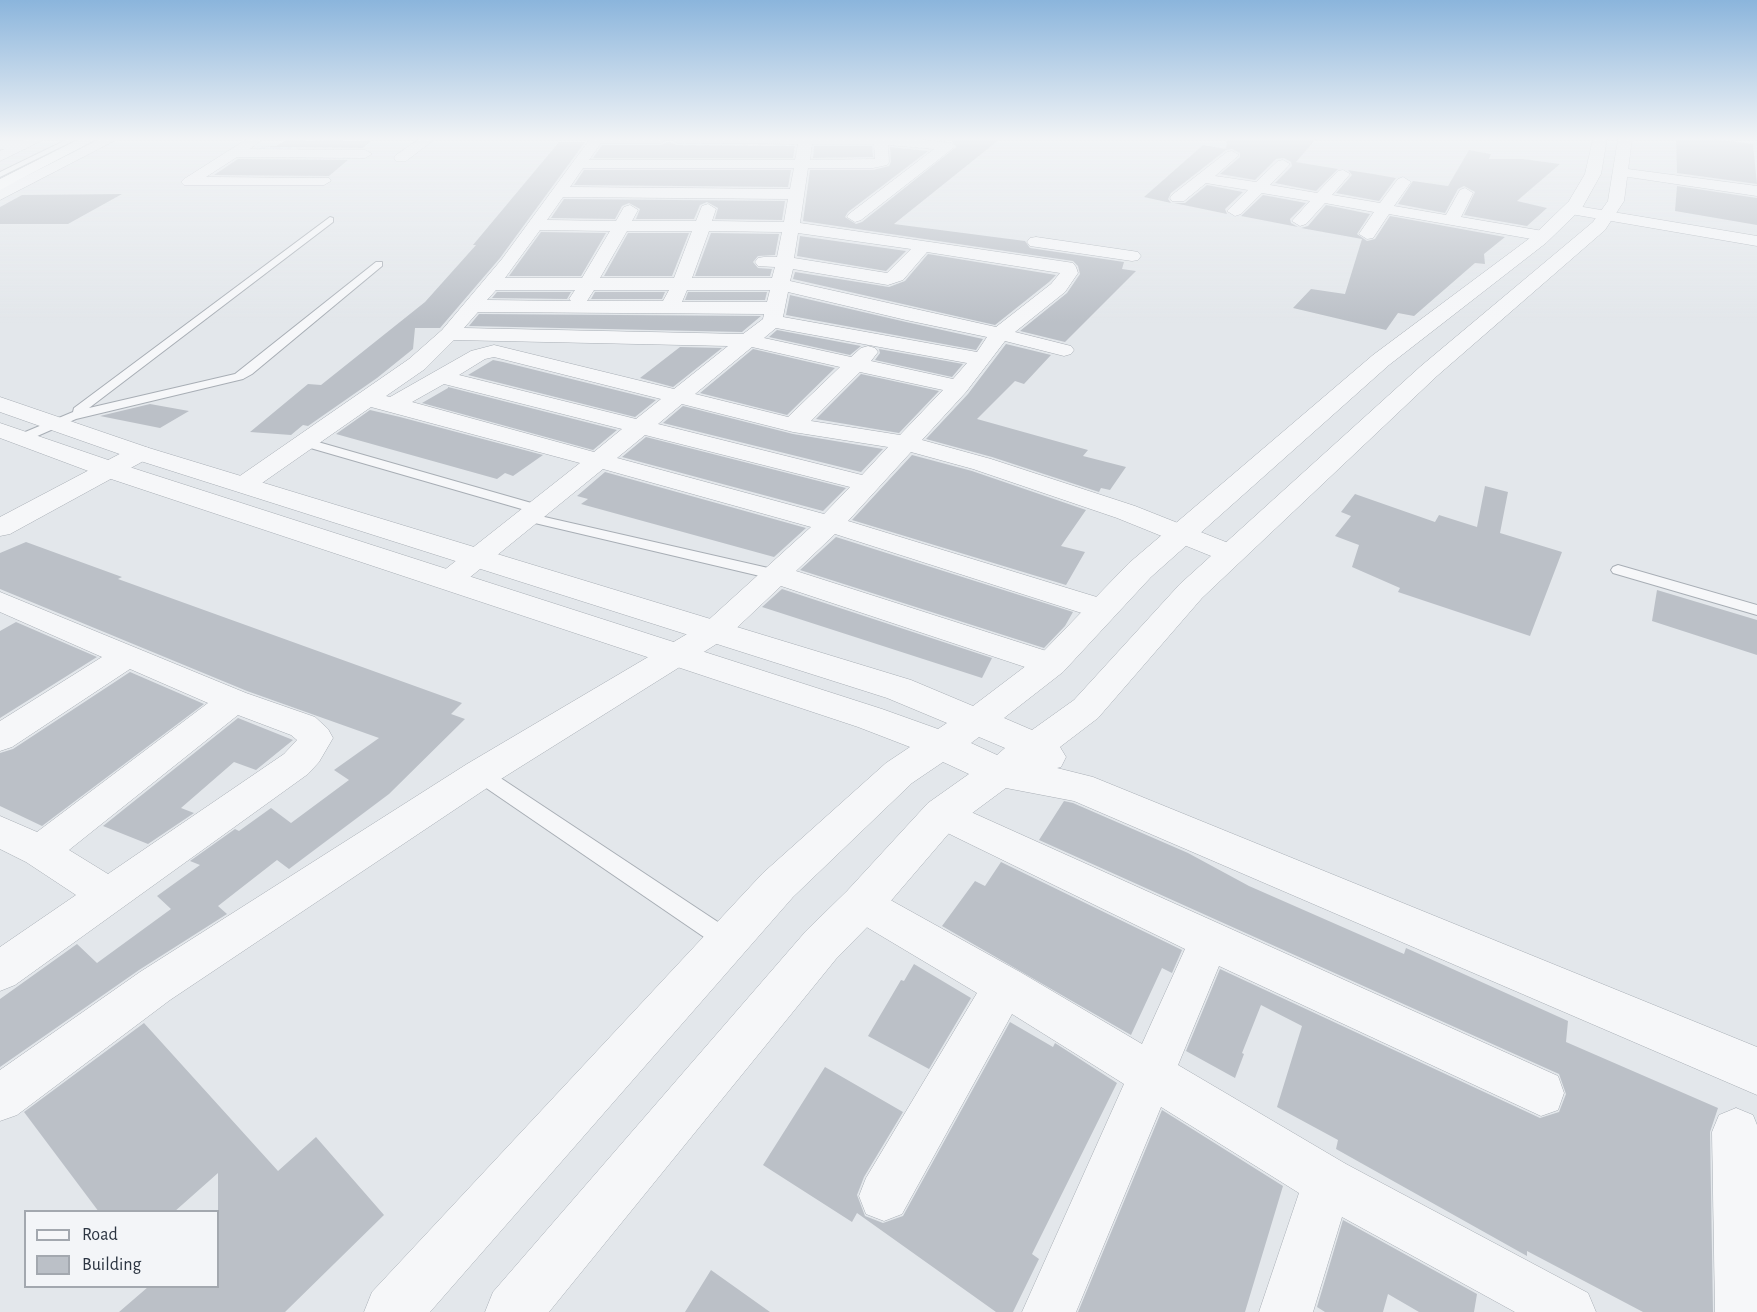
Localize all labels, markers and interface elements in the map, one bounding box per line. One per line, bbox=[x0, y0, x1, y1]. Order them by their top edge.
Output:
legend bbox=[24, 1210, 219, 1288]
text: Road bbox=[82, 1226, 118, 1244]
text: Building bbox=[82, 1256, 141, 1274]

